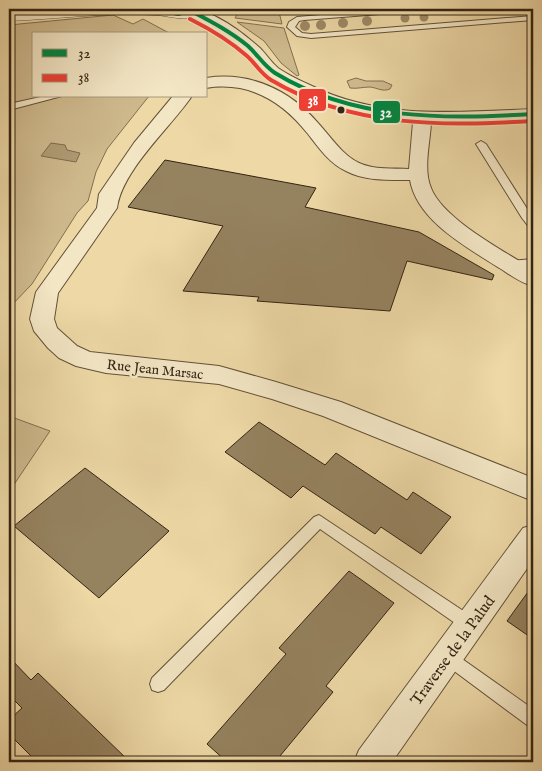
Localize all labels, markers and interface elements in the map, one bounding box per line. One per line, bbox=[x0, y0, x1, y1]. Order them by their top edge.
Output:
legend bbox=[32, 32, 208, 98]
text: 32 bbox=[78, 44, 91, 63]
text: 38 bbox=[78, 68, 90, 87]
line badge: 38 bbox=[298, 88, 327, 112]
text: 38 bbox=[308, 92, 319, 110]
line badge: 32 bbox=[372, 100, 401, 124]
text: 32 bbox=[380, 104, 392, 122]
unlabelled marker bbox=[336, 105, 346, 115]
street label: Rue Jean Marsac bbox=[106, 356, 204, 384]
street label: Traverse de la Palud bbox=[407, 592, 501, 710]

